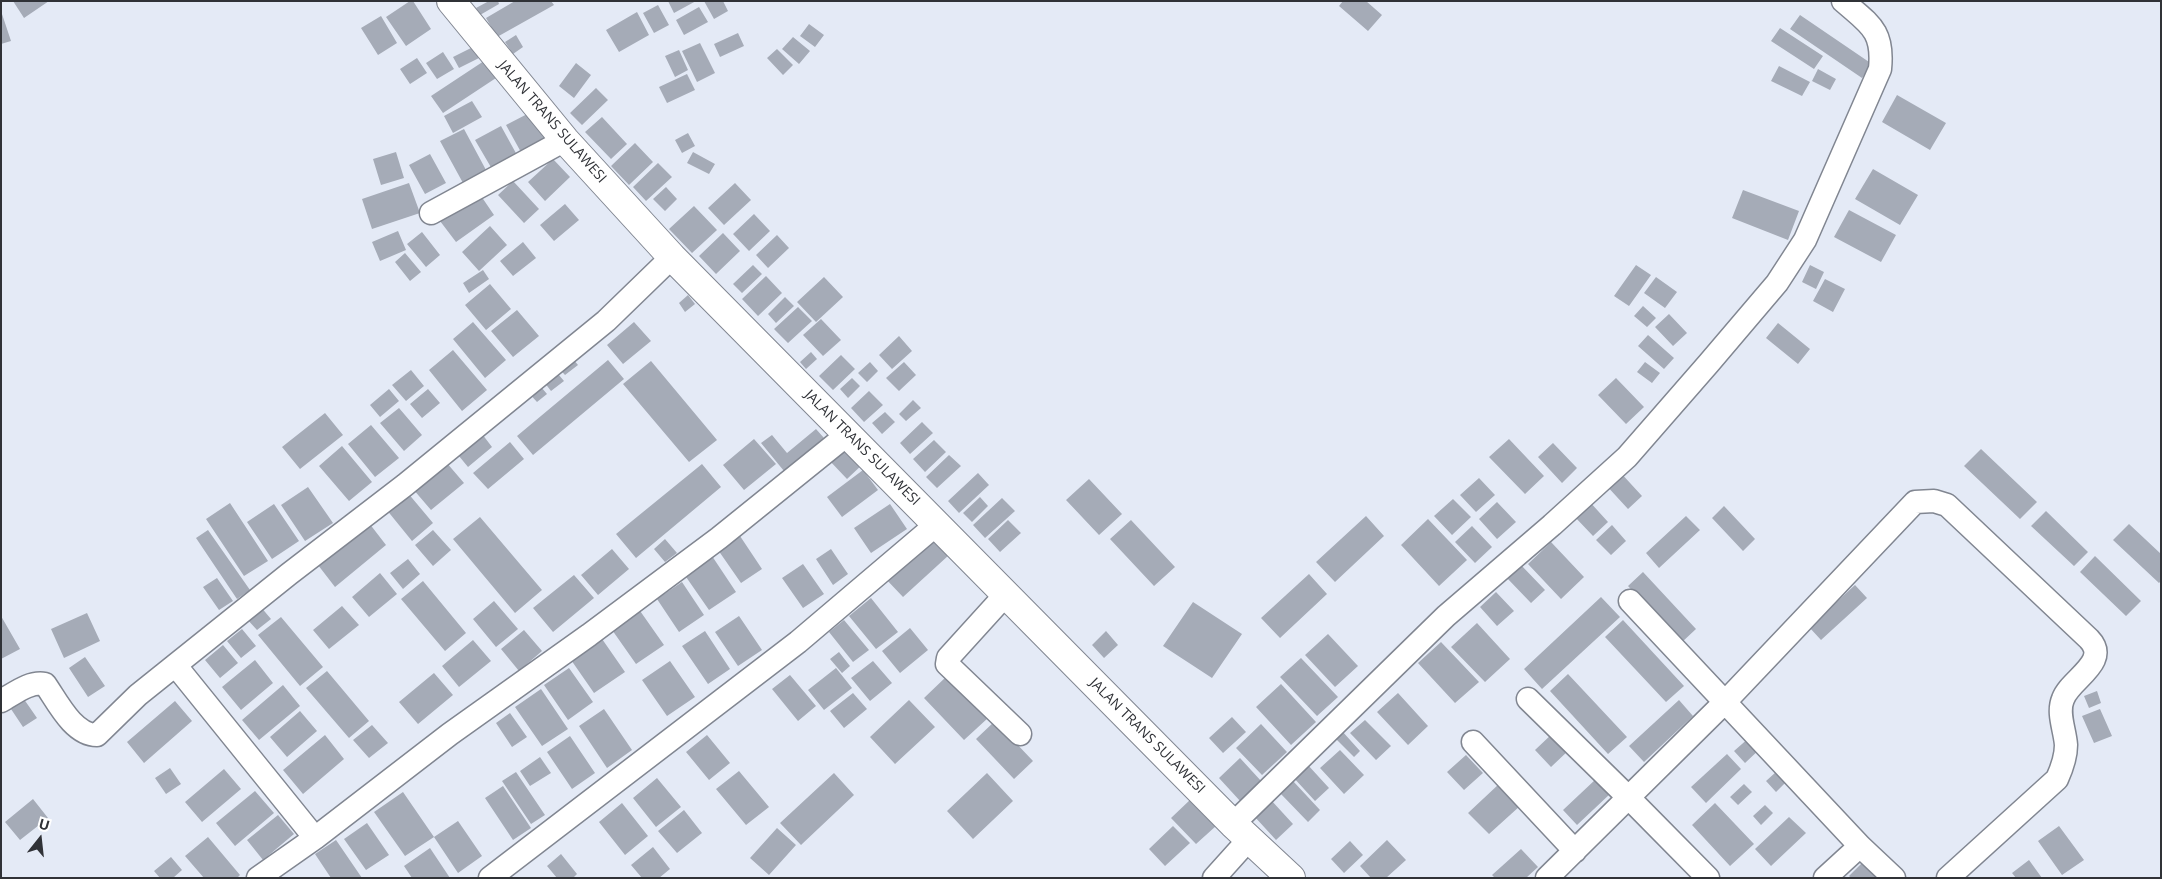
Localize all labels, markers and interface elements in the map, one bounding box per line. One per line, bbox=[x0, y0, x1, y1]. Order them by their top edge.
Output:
street label: JALAN TRANS SULAWESI bbox=[494, 57, 610, 187]
street label: JALAN TRANS SULAWESI bbox=[801, 387, 923, 509]
street label: JALAN TRANS SULAWESI bbox=[1086, 675, 1208, 797]
north arrow bbox=[15, 814, 65, 864]
text: U bbox=[37, 814, 52, 835]

